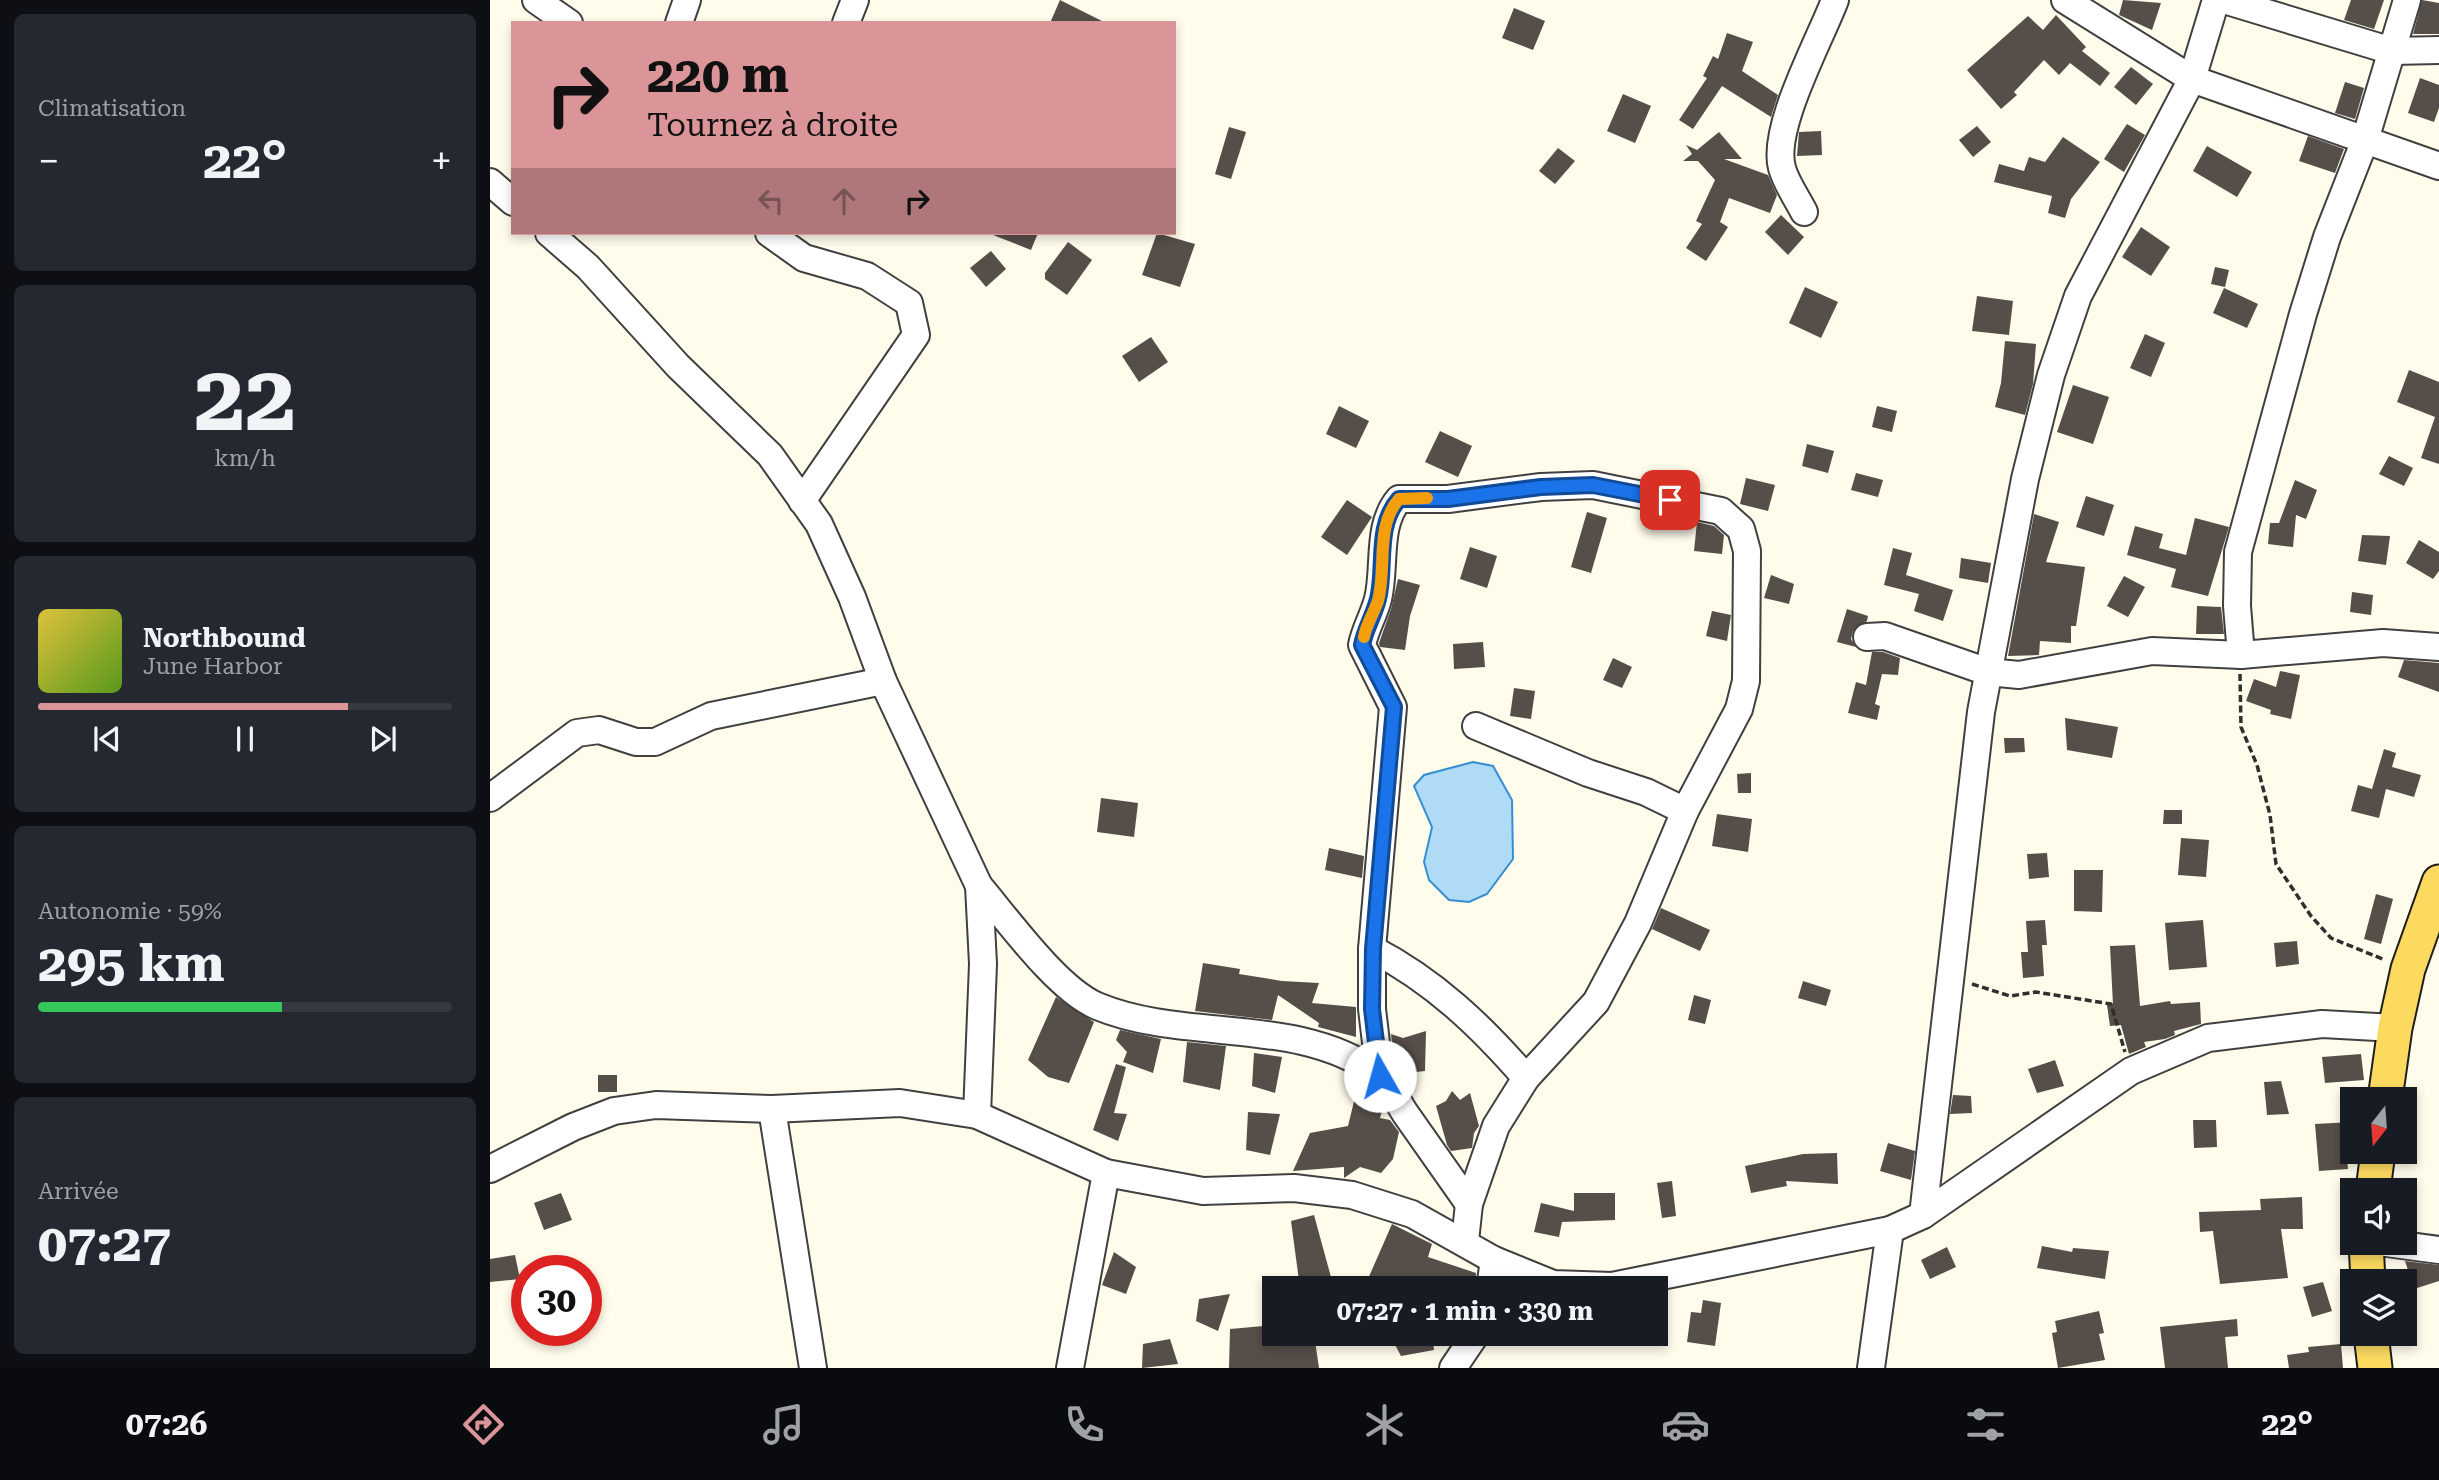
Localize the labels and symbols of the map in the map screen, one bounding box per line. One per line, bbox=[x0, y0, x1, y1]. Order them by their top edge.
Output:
pin bbox=[1640, 470, 1700, 530]
position arrow bbox=[1343, 1039, 1417, 1113]
north arrow bbox=[2340, 1087, 2417, 1164]
speed limit sign: 30 bbox=[511, 1255, 602, 1346]

